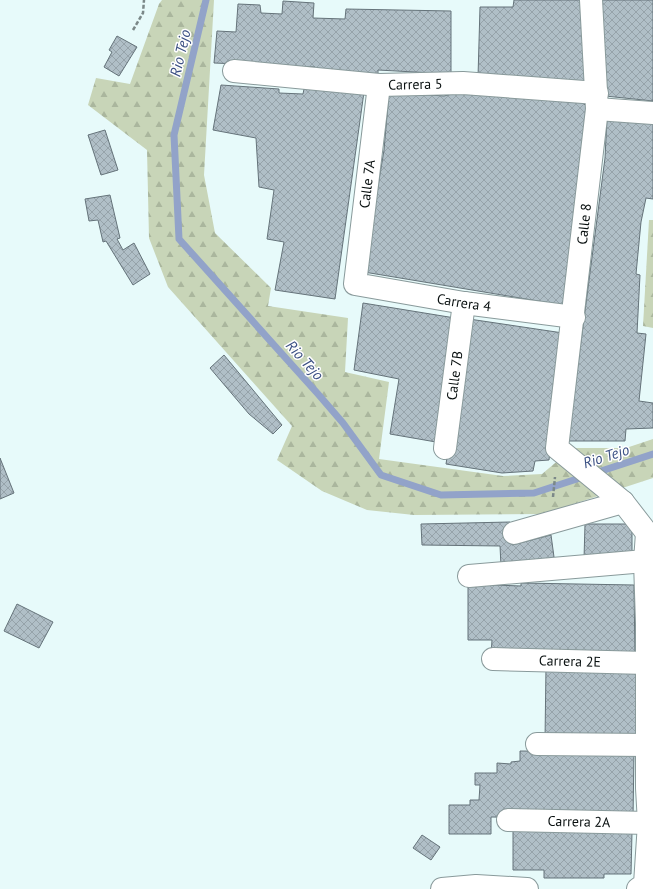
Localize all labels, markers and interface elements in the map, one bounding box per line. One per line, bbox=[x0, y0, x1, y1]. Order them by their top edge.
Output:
water label: Rio Tejo bbox=[165, 28, 195, 78]
street label: Carrera 5 bbox=[388, 74, 443, 94]
street label: Calle 7A bbox=[355, 158, 379, 209]
street label: Calle 8 bbox=[573, 202, 595, 246]
street label: Carrera 4 bbox=[436, 289, 492, 315]
water label: Rio Tejo bbox=[282, 336, 328, 384]
street label: Calle 7B bbox=[442, 350, 467, 401]
water label: Rio Tejo bbox=[580, 440, 632, 472]
street label: Carrera 2E bbox=[539, 651, 601, 671]
street label: Carrera 2A bbox=[547, 812, 611, 831]

